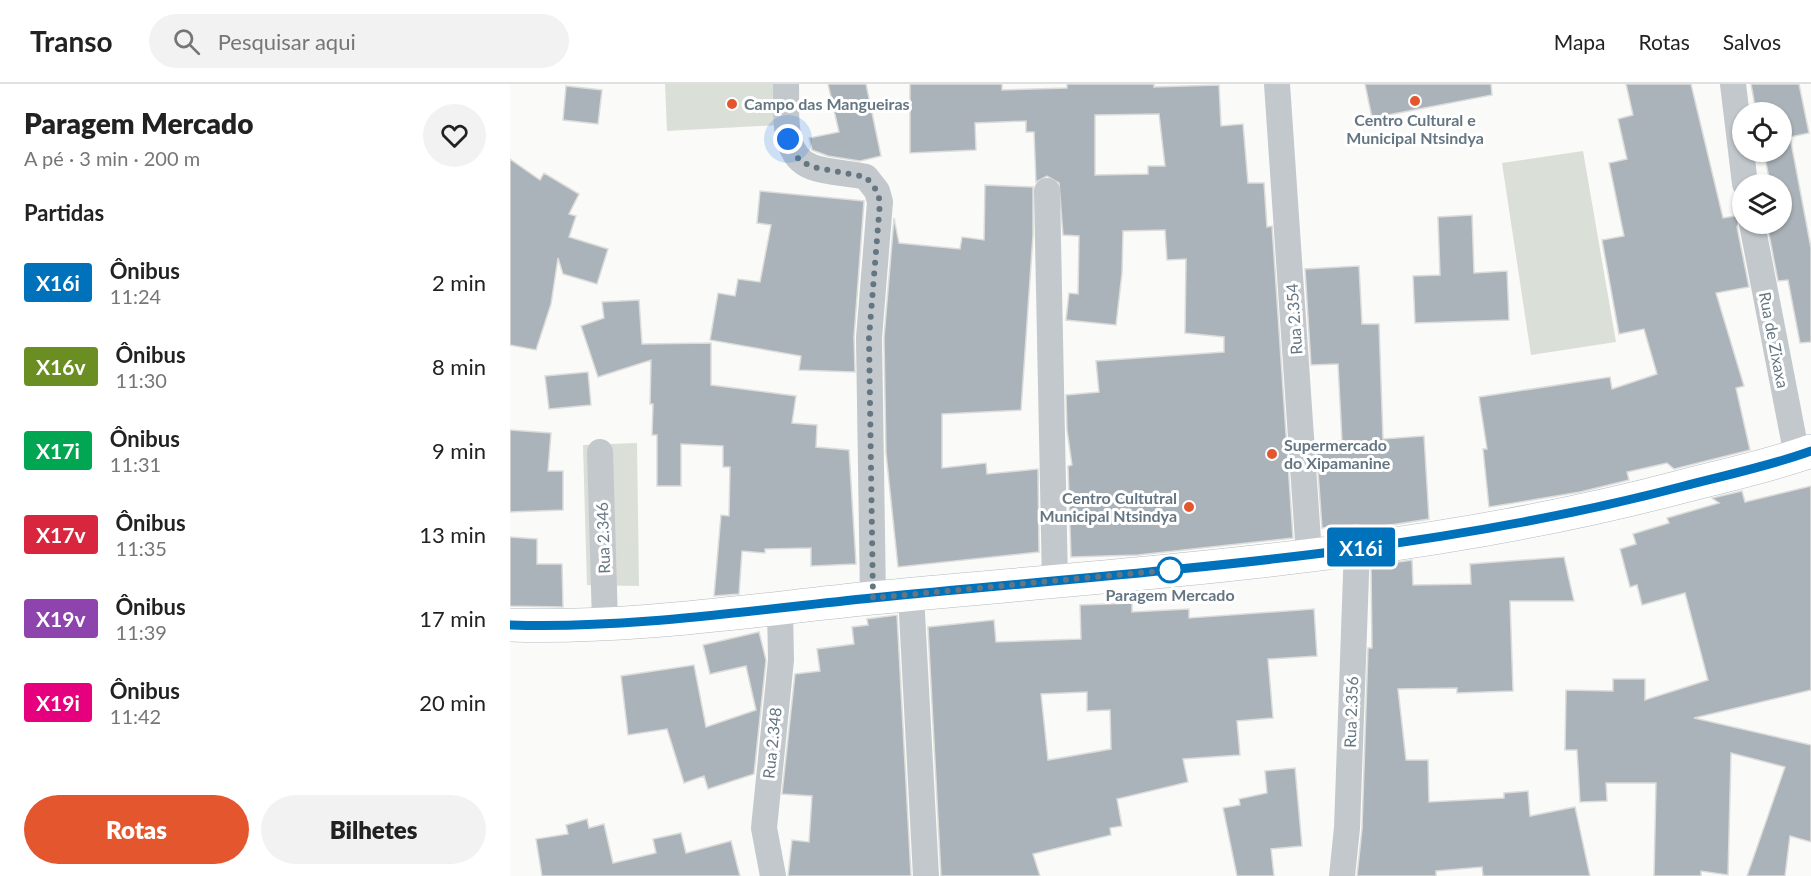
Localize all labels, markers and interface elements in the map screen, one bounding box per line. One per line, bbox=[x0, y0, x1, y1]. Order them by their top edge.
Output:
search box bbox=[149, 14, 569, 68]
text: Transo bbox=[30, 24, 113, 58]
icon: search bbox=[170, 25, 203, 58]
text: Pesquisar aqui bbox=[218, 28, 356, 55]
text: Mapa bbox=[1554, 29, 1606, 54]
text: Rotas bbox=[1639, 29, 1690, 54]
text: Salvos bbox=[1723, 29, 1781, 54]
place label: Campo das Mangueiras bbox=[744, 94, 910, 113]
marker: Centro Cultural e Municipal Ntsindya bbox=[1408, 94, 1422, 108]
marker: Campo das Mangueiras bbox=[725, 97, 739, 111]
map controls bbox=[1732, 102, 1792, 234]
button: locate bbox=[1732, 102, 1792, 162]
button: heart bbox=[423, 104, 486, 167]
text: Paragem Mercado bbox=[24, 106, 253, 140]
place label: Centro Cultural e Municipal Ntsindya bbox=[1346, 110, 1484, 147]
your location bbox=[773, 124, 803, 154]
text: A pé · 3 min · 200 m bbox=[24, 146, 200, 170]
button: layers bbox=[1732, 174, 1792, 234]
text: Partidas bbox=[24, 199, 104, 226]
text: Ônibus bbox=[110, 257, 180, 284]
text: 2 min bbox=[432, 269, 486, 296]
text: X16i bbox=[36, 270, 80, 295]
street label: Rua 2.354 bbox=[1282, 283, 1305, 355]
text: 11:24 bbox=[110, 284, 161, 308]
street label: Rua de Zixaxa bbox=[1756, 290, 1793, 390]
text: Ônibus bbox=[116, 341, 186, 368]
text: 8 min bbox=[432, 353, 486, 380]
text: X16v bbox=[36, 354, 86, 379]
text: 11:30 bbox=[116, 368, 167, 392]
text: Ônibus bbox=[110, 425, 180, 452]
place label: Supermercado do Xipamanine bbox=[1284, 435, 1391, 472]
text: 9 min bbox=[432, 437, 486, 464]
text: X17i bbox=[36, 438, 80, 463]
marker: Supermercado do Xipamanine bbox=[1265, 447, 1279, 461]
text: 11:31 bbox=[110, 452, 161, 476]
place label: Centro Cultutral Municipal Ntsindya bbox=[1039, 488, 1177, 525]
marker: Centro Cultutral Municipal Ntsindya bbox=[1182, 500, 1196, 514]
street label: Rua 2.346 bbox=[592, 502, 613, 574]
text: Ônibus bbox=[116, 509, 186, 536]
text: 13 min bbox=[419, 521, 486, 548]
text: X17v bbox=[36, 522, 86, 547]
line badge: X16i bbox=[1319, 528, 1403, 566]
text: X16i bbox=[1339, 535, 1383, 560]
text: 11:35 bbox=[116, 536, 167, 560]
marker: Paragem Mercado bbox=[1157, 557, 1183, 583]
place label: Paragem Mercado bbox=[1105, 585, 1235, 604]
text: Ônibus bbox=[116, 593, 186, 620]
text: 17 min bbox=[419, 605, 486, 632]
text: X19v bbox=[36, 606, 86, 631]
text: 11:39 bbox=[116, 620, 167, 644]
street label: Rua 2.356 bbox=[1340, 676, 1361, 748]
text: Ônibus bbox=[110, 677, 180, 704]
text: 20 min bbox=[419, 689, 486, 716]
text: X19i bbox=[36, 690, 80, 715]
text: 11:42 bbox=[110, 704, 161, 728]
street label: Rua 2.348 bbox=[758, 706, 785, 780]
button: Rotas bbox=[24, 795, 249, 864]
button: Bilhetes bbox=[261, 795, 486, 864]

